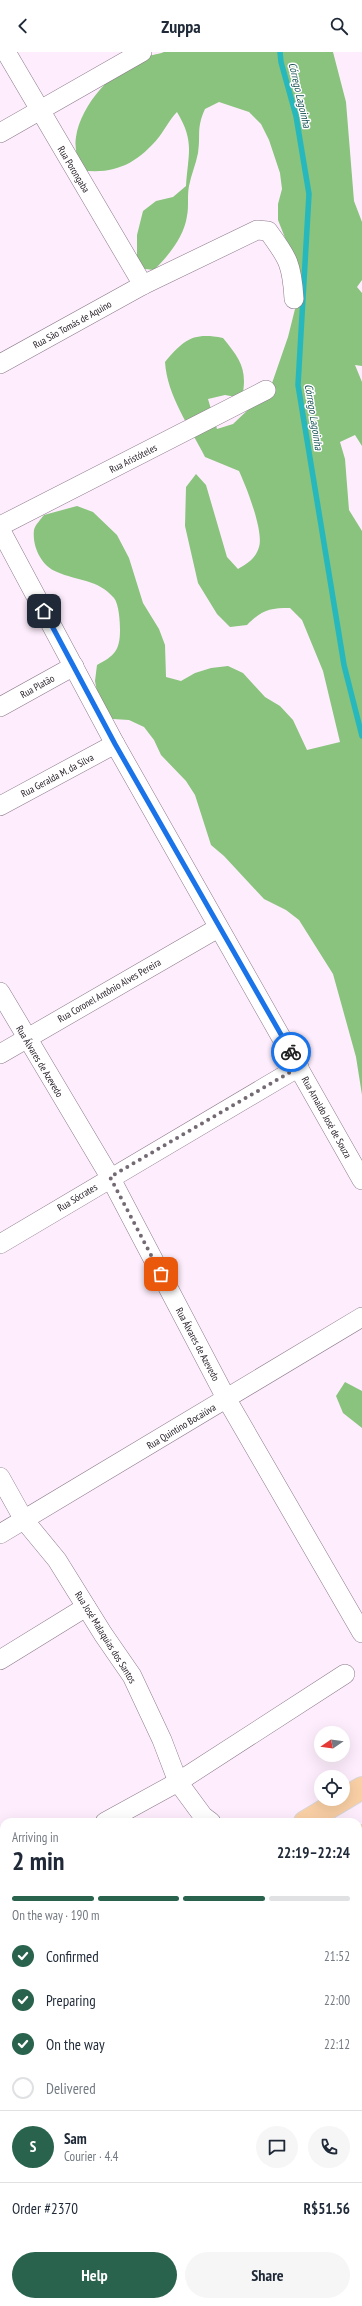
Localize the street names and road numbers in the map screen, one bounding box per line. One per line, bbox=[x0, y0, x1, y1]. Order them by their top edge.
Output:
street label: Rua Porongaba bbox=[55, 144, 93, 195]
street label: Rua São Tomás de Aquino bbox=[31, 297, 114, 351]
street label: Rua Aristóteles bbox=[107, 441, 160, 476]
street label: Rua Platão bbox=[18, 672, 57, 701]
street label: Rua Geralda M. da Silva bbox=[19, 751, 96, 800]
street label: Rua Coronel Antônio Alves Pereira bbox=[55, 956, 163, 1025]
street label: Rua Álvares de Azevedo bbox=[13, 1023, 66, 1099]
street label: Rua Arnaldo José de Souza bbox=[299, 1074, 354, 1160]
street label: Rua Sócrates bbox=[55, 1180, 100, 1214]
street label: Rua Álvares de Azevedo bbox=[173, 1305, 222, 1383]
street label: Rua Quintino Bocaiúva bbox=[144, 1401, 218, 1452]
street label: Rua José Malaquias dos Santos bbox=[72, 1589, 139, 1686]

